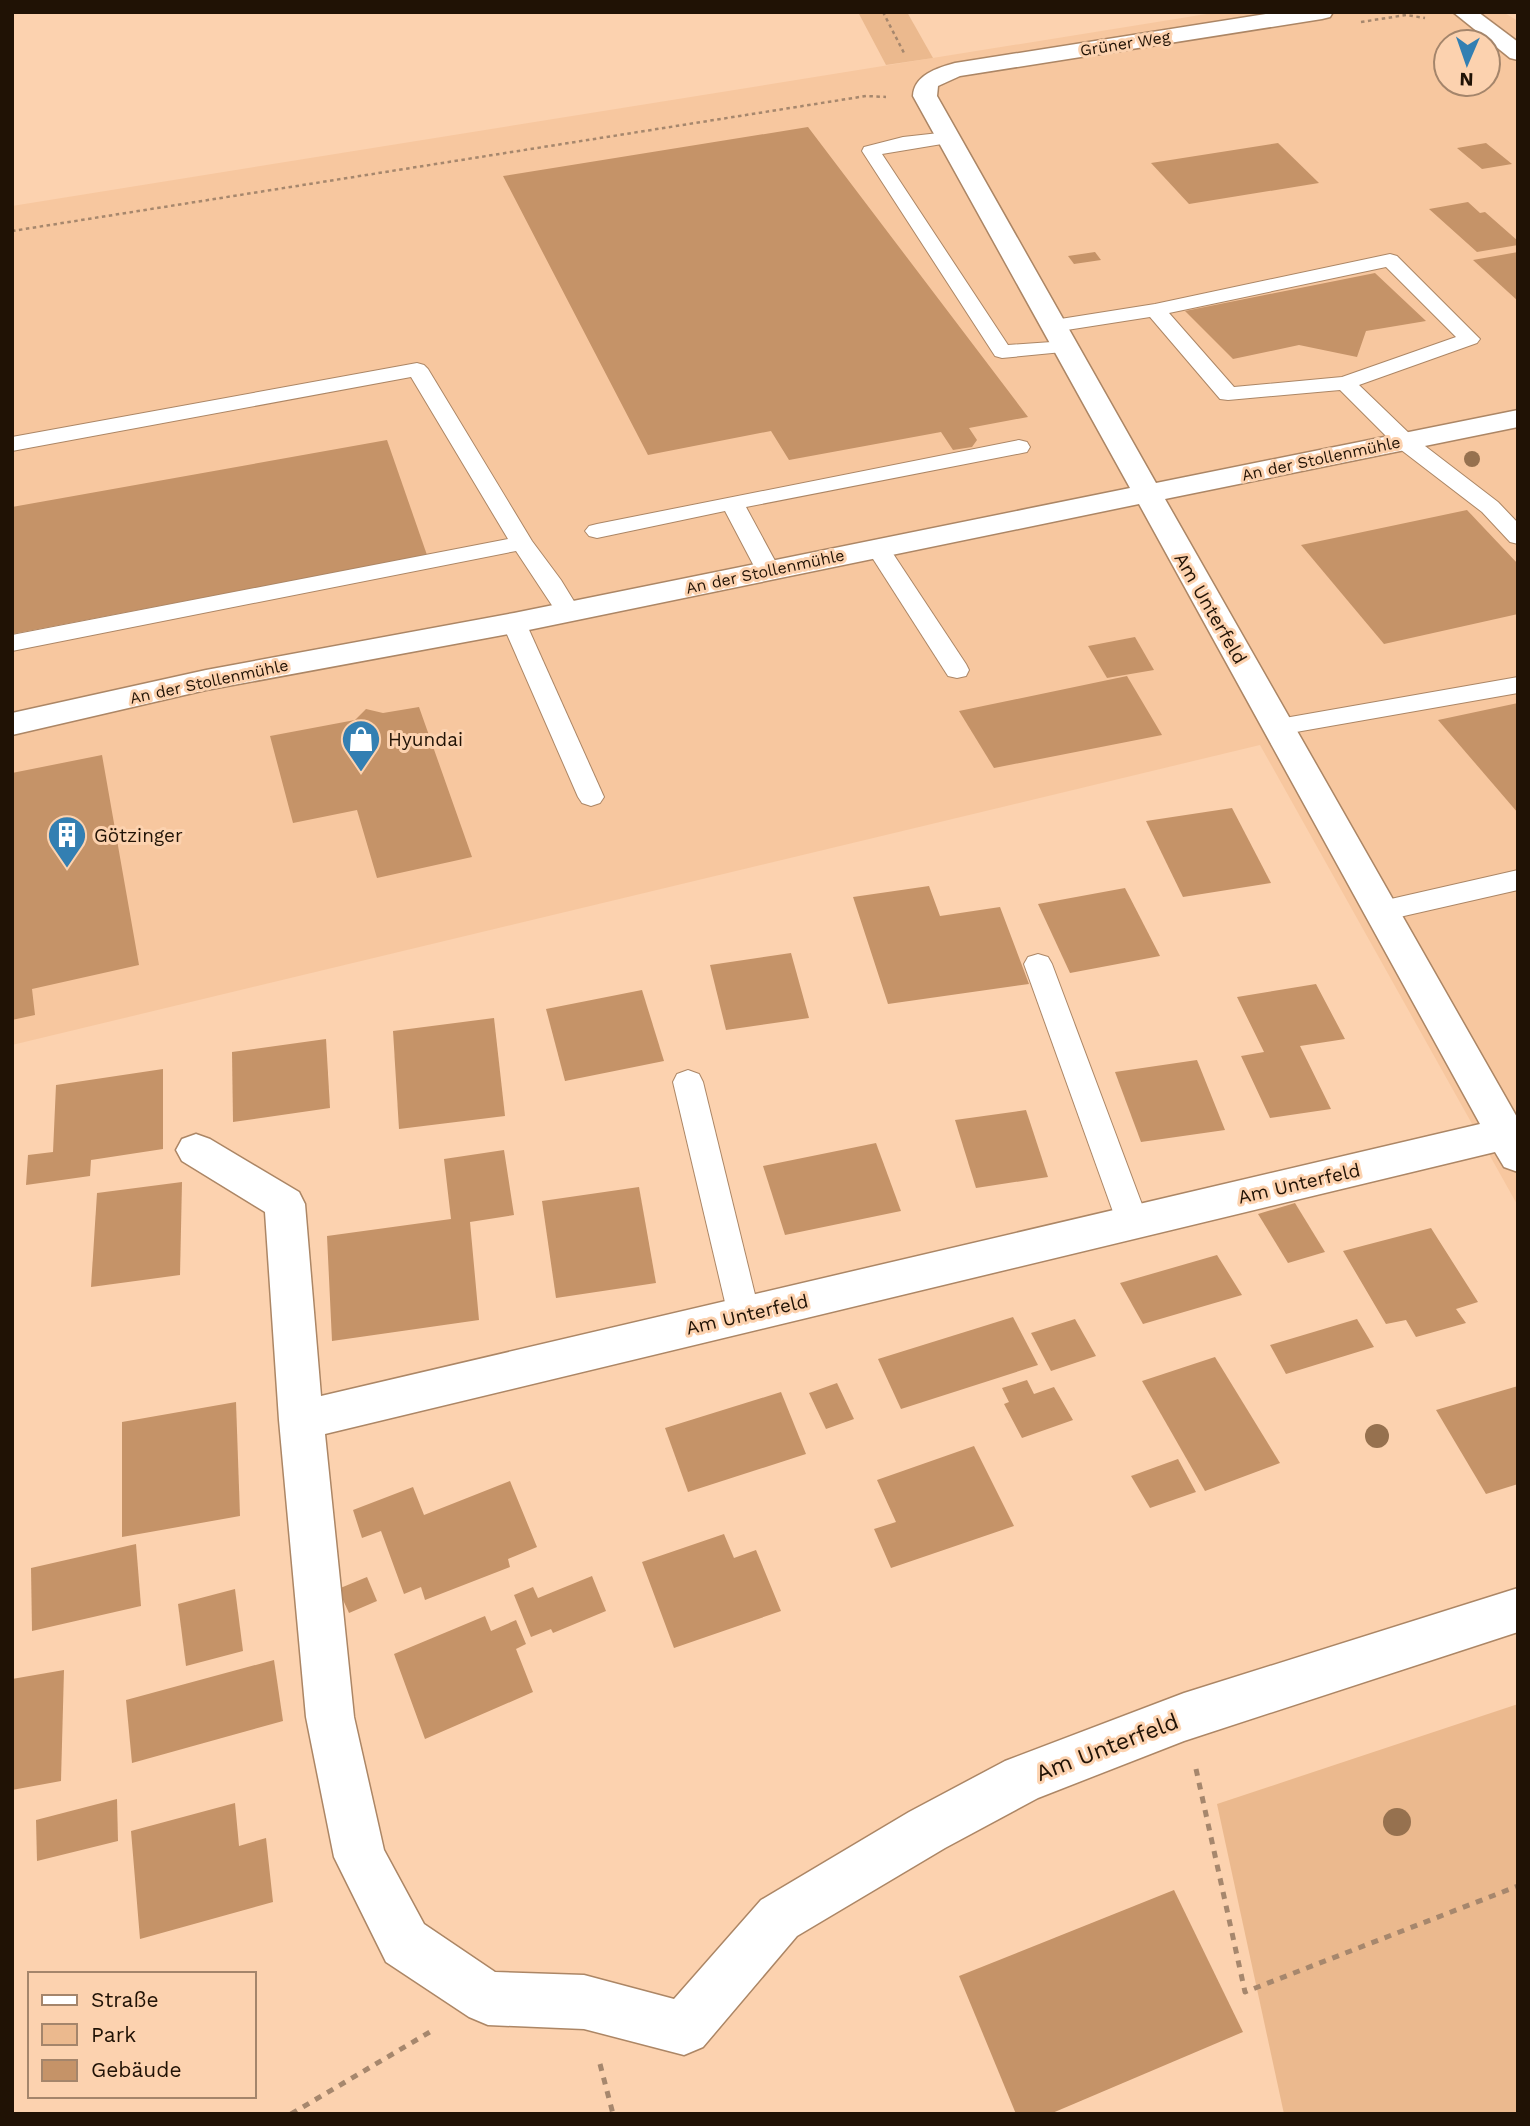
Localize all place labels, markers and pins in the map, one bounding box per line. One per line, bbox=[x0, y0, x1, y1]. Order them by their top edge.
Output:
shop icon: Hyundai bbox=[340, 718, 382, 773]
place label: Hyundai bbox=[388, 728, 463, 751]
building icon: Götzinger bbox=[46, 814, 88, 869]
place label: Götzinger bbox=[94, 824, 183, 847]

